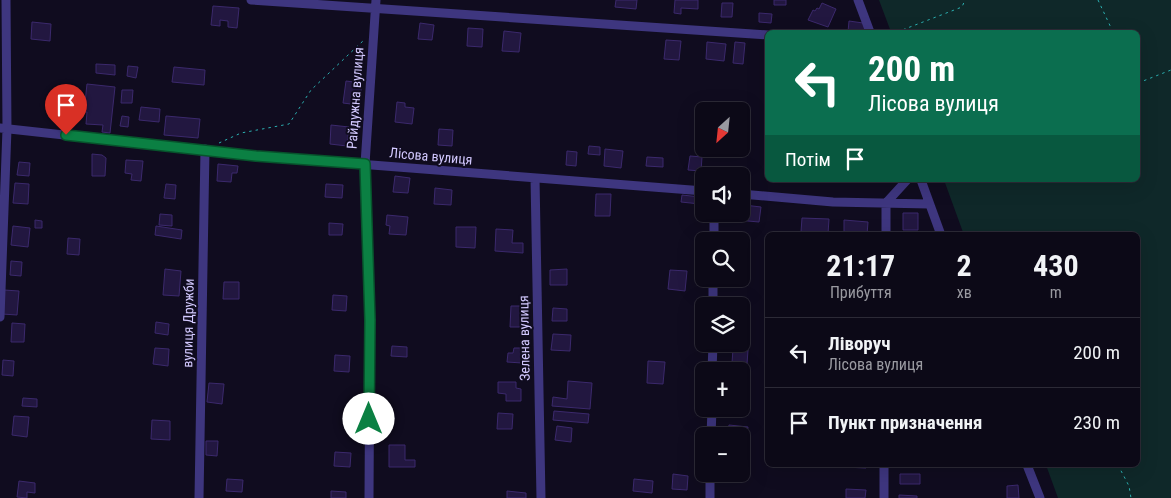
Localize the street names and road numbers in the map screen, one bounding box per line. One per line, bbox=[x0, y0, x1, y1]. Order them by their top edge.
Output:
street label: Райдужна вулиця bbox=[343, 46, 367, 150]
street label: Лісова вулиця bbox=[389, 144, 473, 168]
street label: вулиця Дружби bbox=[179, 278, 197, 368]
street label: Зелена вулиця bbox=[515, 295, 533, 381]

